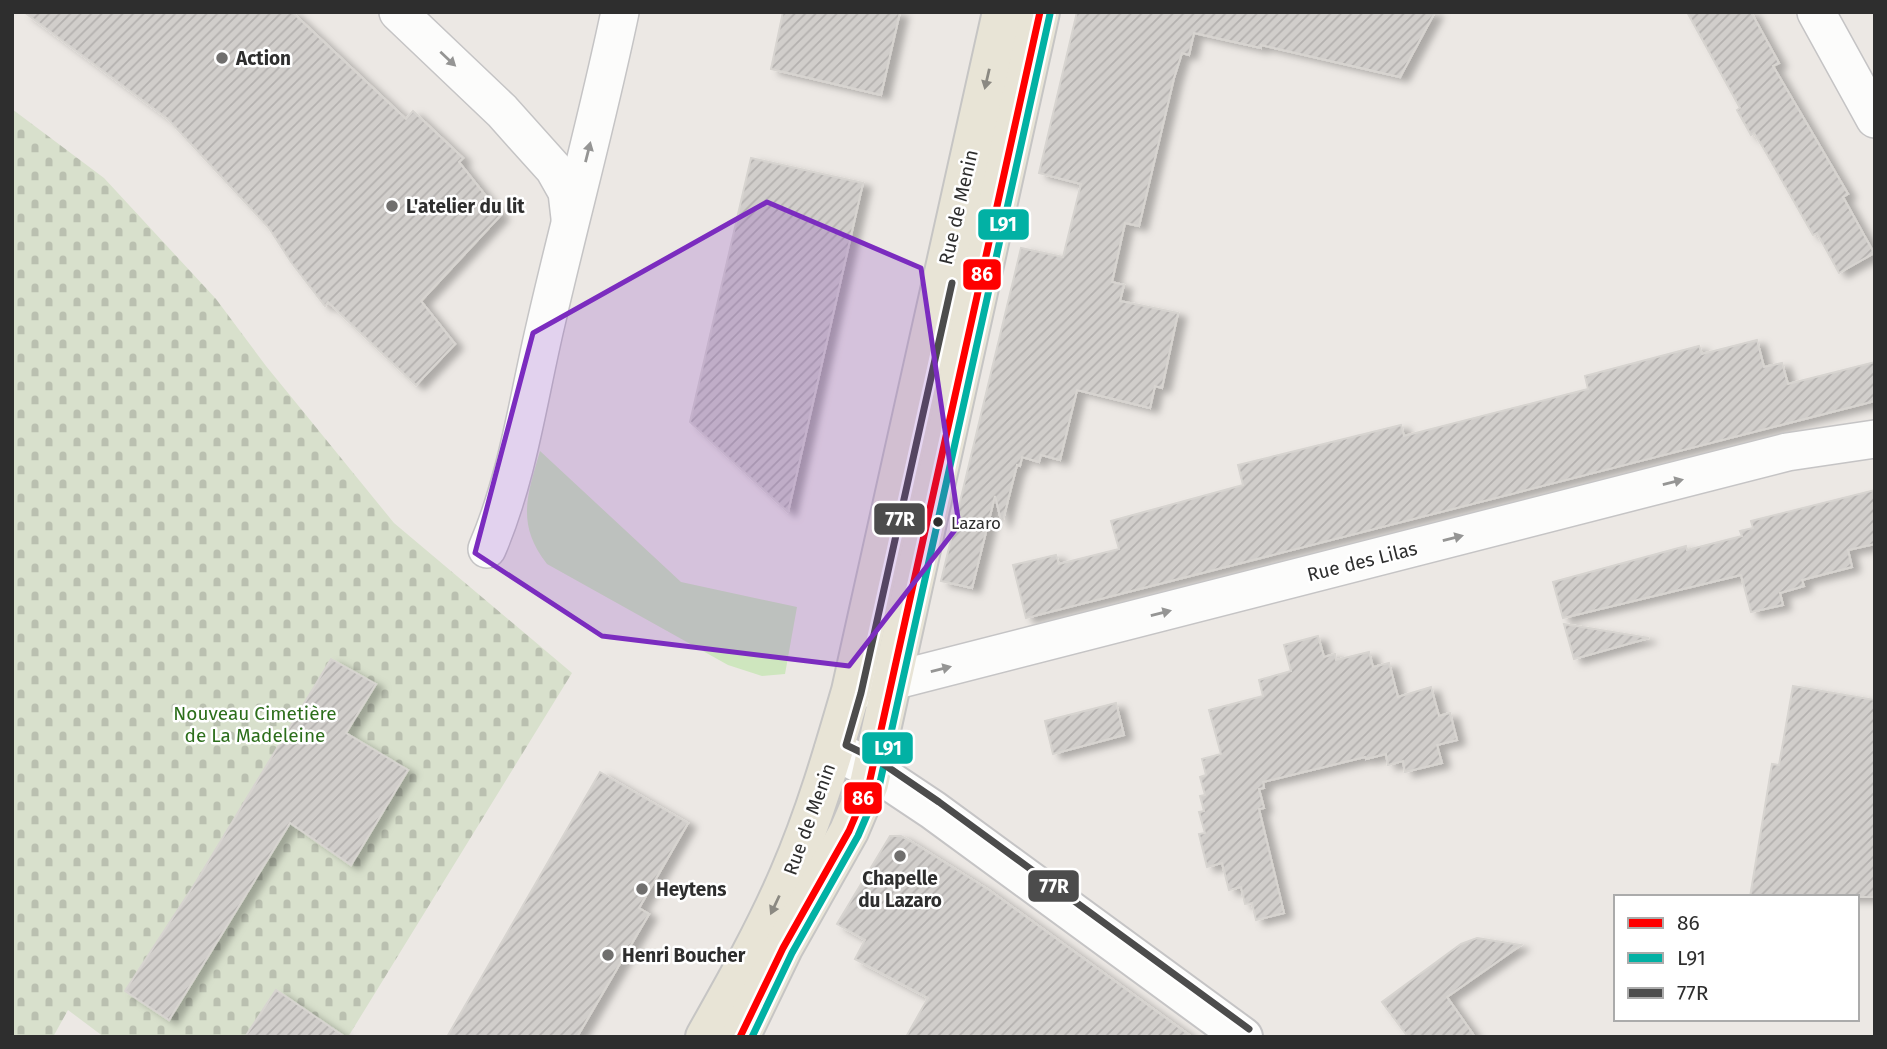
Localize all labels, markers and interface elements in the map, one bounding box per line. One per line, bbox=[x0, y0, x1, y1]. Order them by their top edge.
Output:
place label: Action bbox=[235, 47, 291, 70]
marker: Action bbox=[214, 50, 230, 66]
one-way arrow bbox=[439, 51, 456, 67]
one-way arrow bbox=[982, 68, 993, 90]
one-way arrow bbox=[583, 141, 594, 163]
street label: Rue de Menin bbox=[934, 147, 983, 267]
place label: L'atelier du lit bbox=[406, 195, 525, 218]
marker: L'atelier du lit bbox=[384, 198, 400, 214]
line badge: L91 bbox=[977, 208, 1030, 241]
text: L91 bbox=[989, 213, 1017, 236]
line badge: 86 bbox=[962, 258, 1002, 291]
text: 86 bbox=[971, 263, 993, 286]
one-way arrow bbox=[1662, 476, 1684, 487]
line badge: 77R bbox=[873, 502, 926, 536]
text: 77R bbox=[885, 508, 915, 531]
place label: Lazaro bbox=[951, 513, 1001, 534]
marker: Lazaro bbox=[931, 515, 945, 529]
one-way arrow bbox=[1442, 532, 1464, 543]
street label: Rue des Lilas bbox=[1305, 537, 1420, 586]
one-way arrow bbox=[1150, 607, 1172, 618]
one-way arrow bbox=[930, 663, 952, 674]
park label: Nouveau Cimetière de La Madeleine bbox=[173, 702, 337, 747]
line badge: L91 bbox=[861, 731, 914, 765]
text: L91 bbox=[874, 737, 902, 760]
street label: Rue de Menin bbox=[779, 760, 840, 878]
line badge: 86 bbox=[843, 781, 883, 815]
text: 86 bbox=[852, 787, 874, 810]
marker: Chapelle du Lazaro bbox=[892, 848, 908, 864]
place label: Chapelle du Lazaro bbox=[858, 867, 942, 912]
line badge: 77R bbox=[1027, 869, 1080, 903]
text: 77R bbox=[1039, 875, 1069, 898]
place label: Heytens bbox=[656, 878, 726, 901]
marker: Heytens bbox=[634, 881, 650, 897]
one-way arrow bbox=[769, 895, 781, 915]
legend bbox=[1614, 895, 1859, 1021]
text: 86 bbox=[1677, 910, 1700, 936]
place label: Henri Boucher bbox=[622, 944, 746, 967]
text: L91 bbox=[1677, 945, 1706, 971]
marker: Henri Boucher bbox=[600, 947, 616, 963]
text: 77R bbox=[1677, 980, 1709, 1006]

